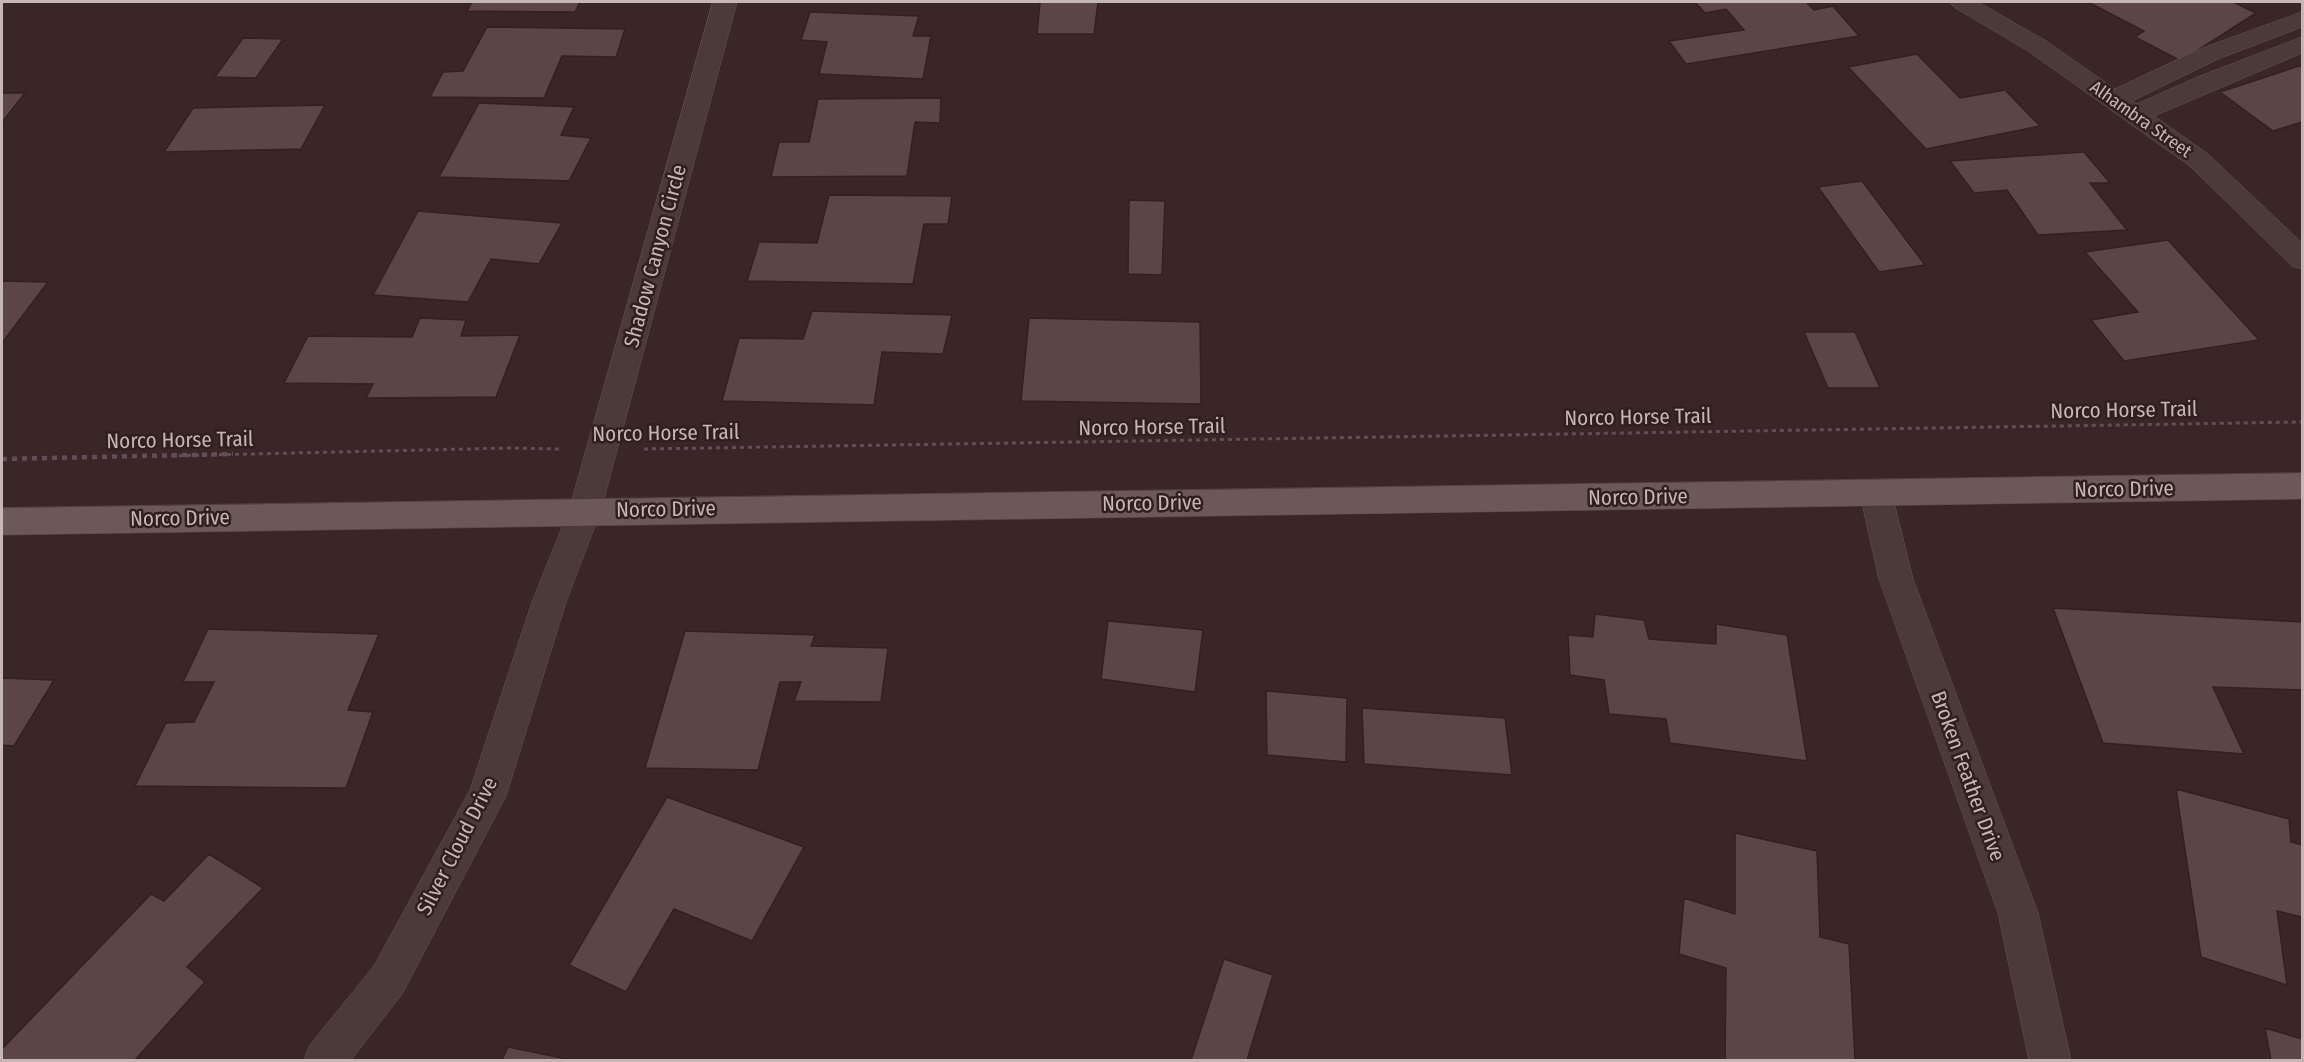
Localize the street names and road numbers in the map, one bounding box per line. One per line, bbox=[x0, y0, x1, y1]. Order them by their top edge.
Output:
street label: Alhambra Street bbox=[2086, 76, 2196, 162]
street label: Shadow Canyon Circle bbox=[618, 162, 692, 350]
street label: Norco Horse Trail bbox=[2050, 396, 2198, 424]
street label: Norco Horse Trail bbox=[1564, 403, 1712, 431]
street label: Norco Horse Trail bbox=[1078, 413, 1226, 441]
street label: Norco Horse Trail bbox=[592, 419, 740, 447]
street label: Norco Horse Trail bbox=[106, 426, 254, 454]
street label: Norco Drive bbox=[2074, 475, 2174, 503]
street label: Norco Drive bbox=[1588, 483, 1688, 511]
street label: Norco Drive bbox=[1102, 489, 1202, 517]
street label: Norco Drive bbox=[616, 495, 716, 523]
street label: Norco Drive bbox=[130, 504, 230, 532]
street label: Broken Feather Drive bbox=[1925, 687, 2011, 865]
street label: Silver Cloud Drive bbox=[411, 773, 503, 919]

